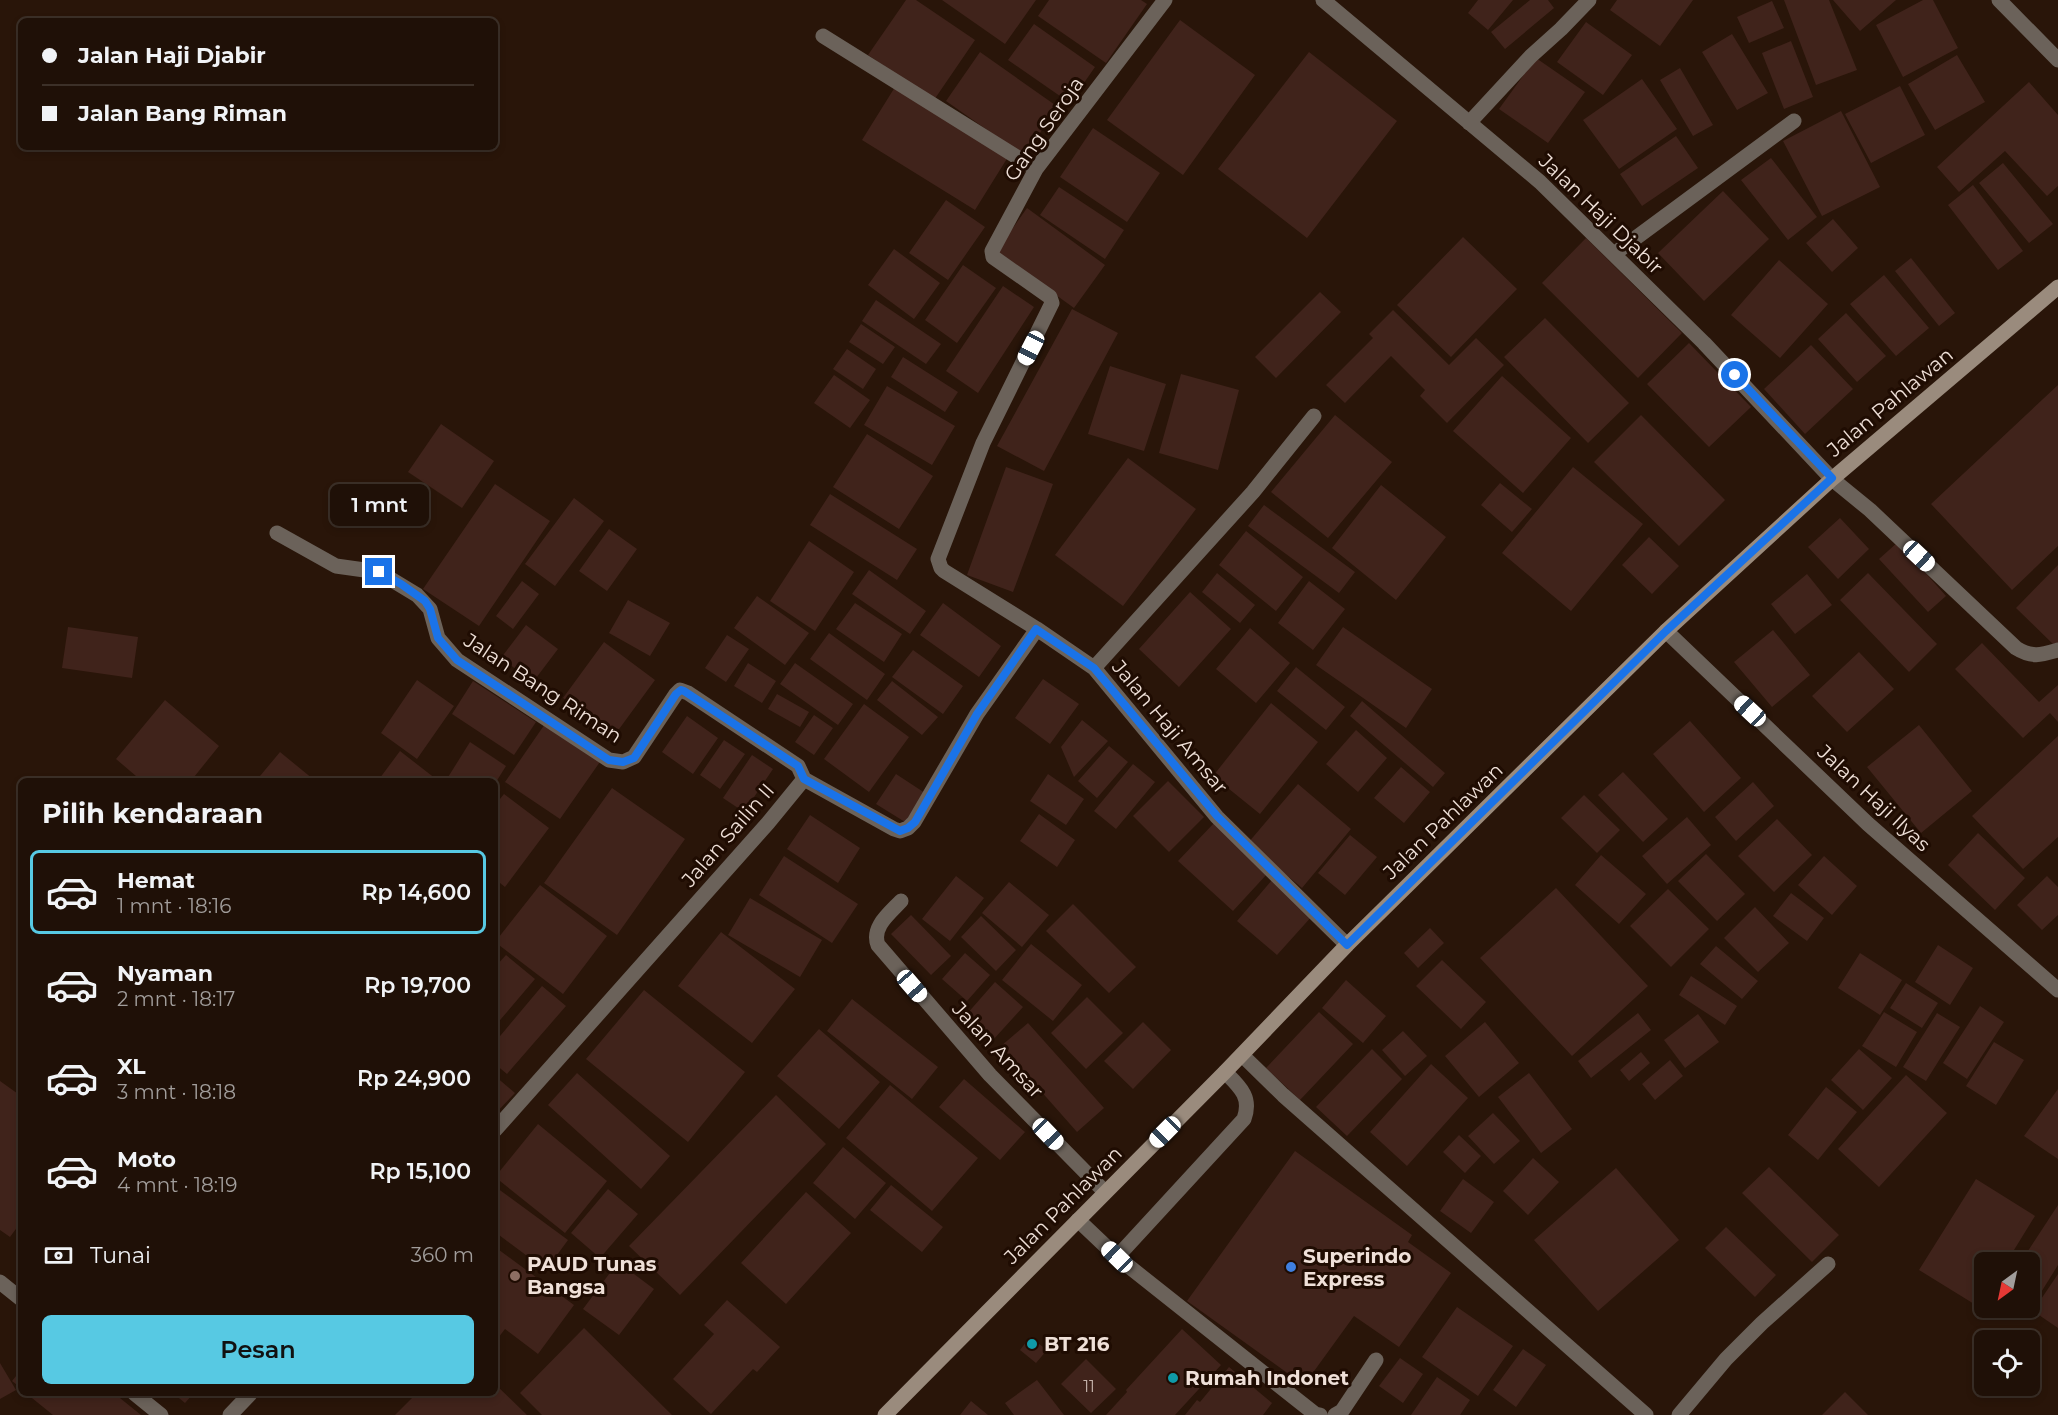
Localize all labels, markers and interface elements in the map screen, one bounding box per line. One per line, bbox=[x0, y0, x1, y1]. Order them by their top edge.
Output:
text: Jalan Haji Djabir bbox=[78, 42, 266, 69]
street label: Gang Seroja bbox=[999, 72, 1089, 186]
text: Jalan Bang Riman bbox=[78, 100, 287, 127]
street label: Jalan Haji Djabir bbox=[1533, 148, 1668, 279]
car bbox=[1015, 328, 1047, 368]
street label: Jalan Pahlawan bbox=[1822, 342, 1958, 462]
route start bbox=[1721, 361, 1748, 388]
callout: 1 mnt bbox=[330, 485, 428, 527]
text: 1 mnt bbox=[351, 493, 408, 517]
car bbox=[1900, 537, 1938, 575]
route end bbox=[365, 558, 392, 585]
street label: Jalan Bang Riman bbox=[459, 627, 626, 748]
street label: Jalan Haji Amsar bbox=[1106, 655, 1233, 799]
car bbox=[1731, 692, 1769, 730]
street label: Jalan Haji Ilyas bbox=[1812, 739, 1935, 856]
street label: Jalan Pahlawan bbox=[1378, 758, 1508, 885]
street label: Jalan Sailin II bbox=[676, 779, 779, 892]
text: Pilih kendaraan bbox=[42, 797, 263, 830]
icon: car bbox=[45, 865, 99, 919]
text: Hemat bbox=[117, 867, 195, 894]
text: Rp 14,600 bbox=[361, 879, 471, 906]
text: 1 mnt · 18:16 bbox=[117, 894, 231, 918]
icon: car bbox=[45, 958, 99, 1012]
text: Nyaman bbox=[117, 960, 213, 987]
car bbox=[893, 967, 931, 1005]
text: Rp 19,700 bbox=[364, 972, 471, 999]
text: 2 mnt · 18:17 bbox=[117, 987, 235, 1011]
street label: Jalan Amsar bbox=[947, 996, 1049, 1103]
icon: car bbox=[45, 1051, 99, 1105]
text: XL bbox=[117, 1053, 146, 1080]
text: Rp 24,900 bbox=[357, 1065, 471, 1092]
text: 3 mnt · 18:18 bbox=[117, 1080, 236, 1104]
car bbox=[1146, 1113, 1184, 1151]
car bbox=[1029, 1115, 1067, 1153]
street label: Jalan Pahlawan bbox=[998, 1141, 1127, 1270]
icon: car bbox=[45, 1144, 99, 1198]
text: Moto bbox=[117, 1146, 176, 1173]
text: Rp 15,100 bbox=[369, 1158, 471, 1185]
text: 4 mnt · 18:19 bbox=[117, 1173, 237, 1197]
car bbox=[1098, 1238, 1136, 1276]
icon: cash bbox=[42, 1239, 75, 1272]
text: Tunai bbox=[90, 1242, 151, 1269]
text: 360 m bbox=[411, 1243, 474, 1267]
place label: Superindo Express bbox=[1303, 1244, 1411, 1291]
place label: PAUD Tunas Bangsa bbox=[527, 1252, 657, 1299]
north arrow bbox=[1974, 1252, 2040, 1318]
map controls bbox=[1974, 1252, 2040, 1396]
marker: Superindo Express bbox=[1284, 1260, 1298, 1274]
marker: PAUD Tunas Bangsa bbox=[508, 1269, 522, 1283]
button: Pesan bbox=[42, 1315, 474, 1384]
button: locate bbox=[1974, 1330, 2040, 1396]
place label: BT 216 bbox=[1044, 1332, 1110, 1356]
marker: BT 216 bbox=[1025, 1337, 1039, 1351]
place label: Rumah Indonet bbox=[1185, 1366, 1349, 1390]
marker: Rumah Indonet bbox=[1166, 1371, 1180, 1385]
house number: 11 bbox=[1083, 1377, 1095, 1396]

